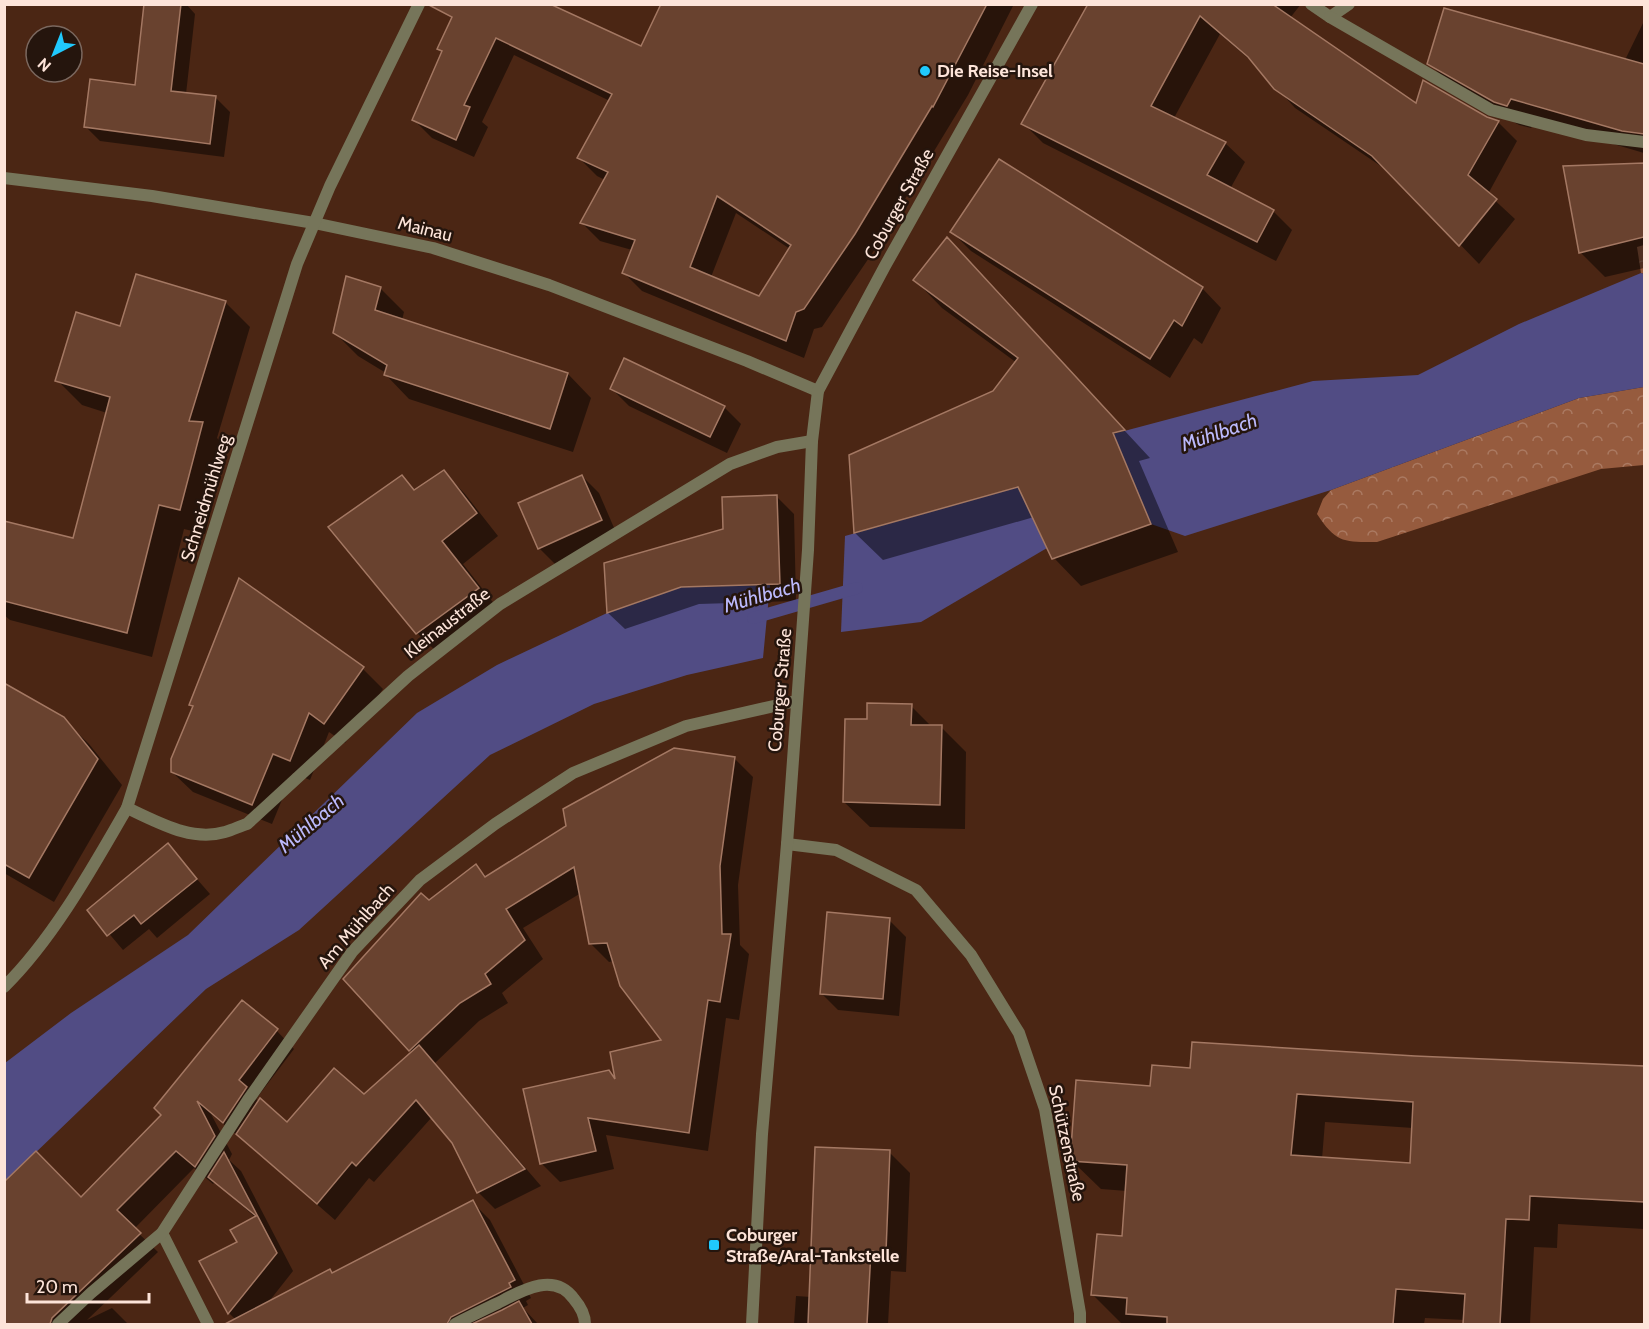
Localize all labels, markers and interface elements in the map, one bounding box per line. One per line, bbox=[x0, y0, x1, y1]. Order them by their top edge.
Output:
north arrow bbox=[24, 24, 84, 84]
text: N bbox=[34, 54, 55, 76]
place label: Die Reise-Insel bbox=[937, 60, 1053, 82]
marker: Die Reise-Insel bbox=[918, 64, 932, 78]
street label: Coburger Straße bbox=[859, 145, 939, 263]
street label: Mainau bbox=[396, 212, 454, 246]
water label: Mühlbach bbox=[1177, 408, 1260, 457]
street label: Schneidmühlweg bbox=[176, 431, 236, 564]
water label: Mühlbach bbox=[720, 573, 803, 618]
street label: Kleinaustraße bbox=[400, 583, 494, 663]
street label: Coburger Straße bbox=[764, 627, 796, 753]
water label: Mühlbach bbox=[272, 788, 349, 858]
street label: Am Mühlbach bbox=[313, 879, 399, 973]
street label: Schützenstraße bbox=[1044, 1083, 1090, 1203]
place label: Coburger Straße/Aral-Tankstelle bbox=[726, 1224, 899, 1267]
marker: Coburger Straße/Aral-Tankstelle bbox=[707, 1238, 721, 1252]
scale bar bbox=[27, 1266, 148, 1304]
text: 20 m bbox=[36, 1276, 78, 1298]

